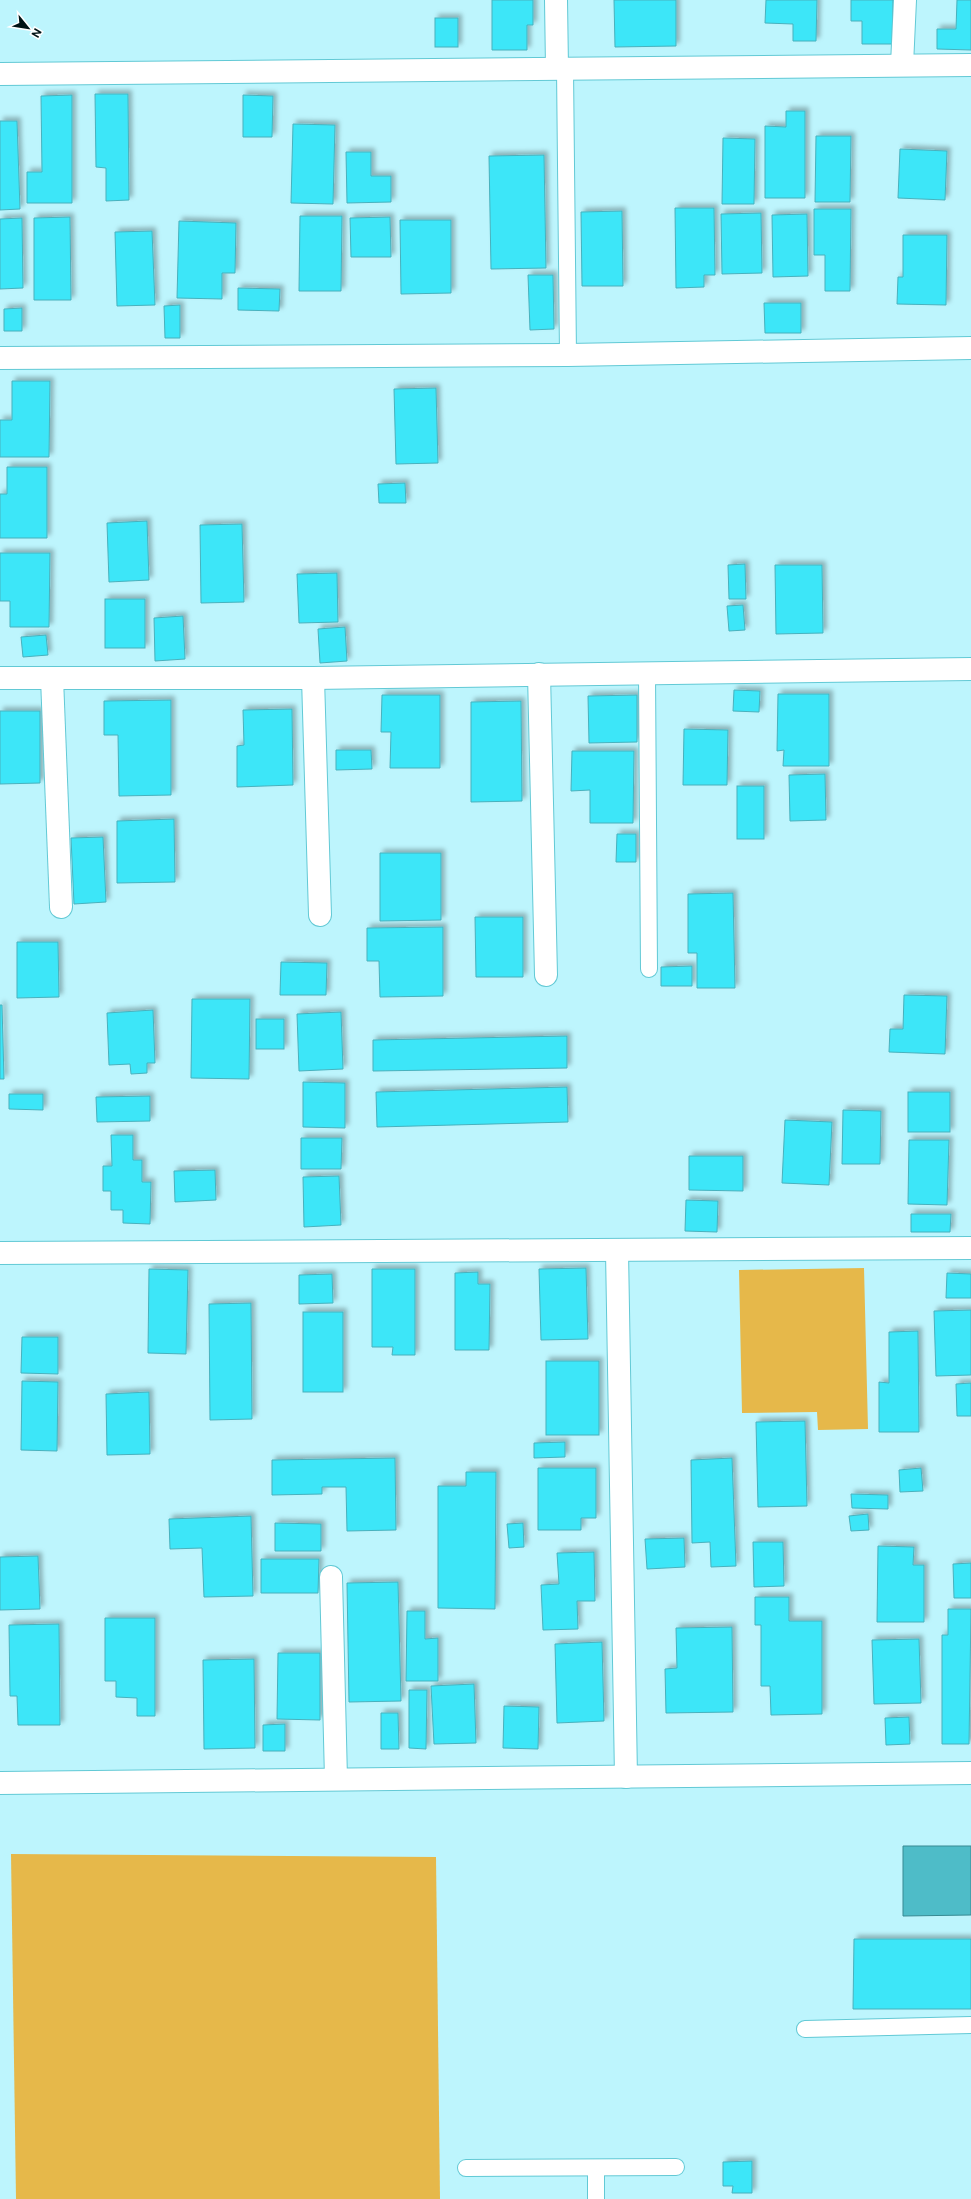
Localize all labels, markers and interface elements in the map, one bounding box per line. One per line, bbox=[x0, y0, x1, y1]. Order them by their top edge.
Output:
north arrow bbox=[8, 8, 48, 48]
text: N bbox=[29, 26, 44, 40]

